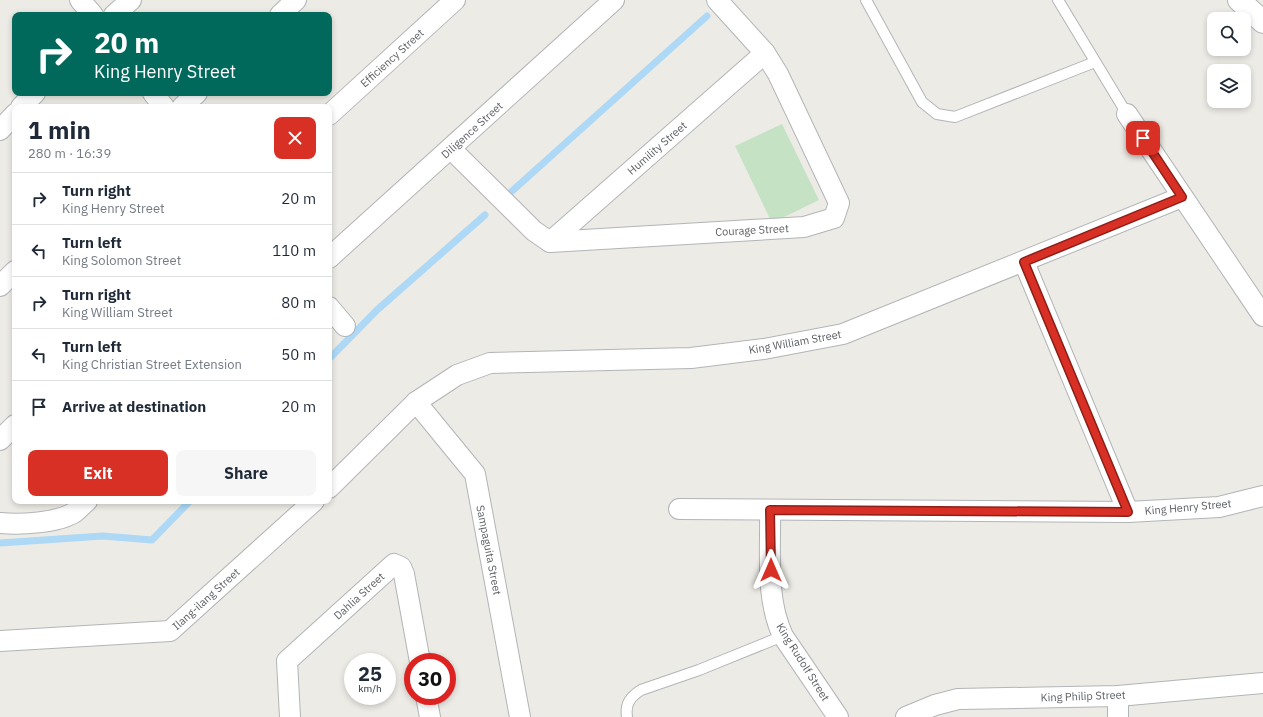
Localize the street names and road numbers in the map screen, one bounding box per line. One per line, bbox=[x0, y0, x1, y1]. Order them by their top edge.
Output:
street label: Efficiency Street bbox=[357, 26, 427, 90]
street label: Diligence Street bbox=[438, 99, 506, 161]
street label: Humility Street bbox=[624, 118, 690, 178]
street label: Courage Street bbox=[715, 221, 789, 239]
street label: King William Street bbox=[748, 327, 843, 357]
street label: King Henry Street bbox=[1144, 496, 1232, 518]
street label: Sampaguita Street bbox=[473, 504, 505, 596]
street label: Ilang-ilang Street bbox=[169, 565, 243, 633]
street label: Dahlia Street bbox=[331, 569, 388, 623]
street label: King Rudolf Street bbox=[773, 620, 833, 704]
street label: King Philip Street bbox=[1040, 688, 1126, 704]

